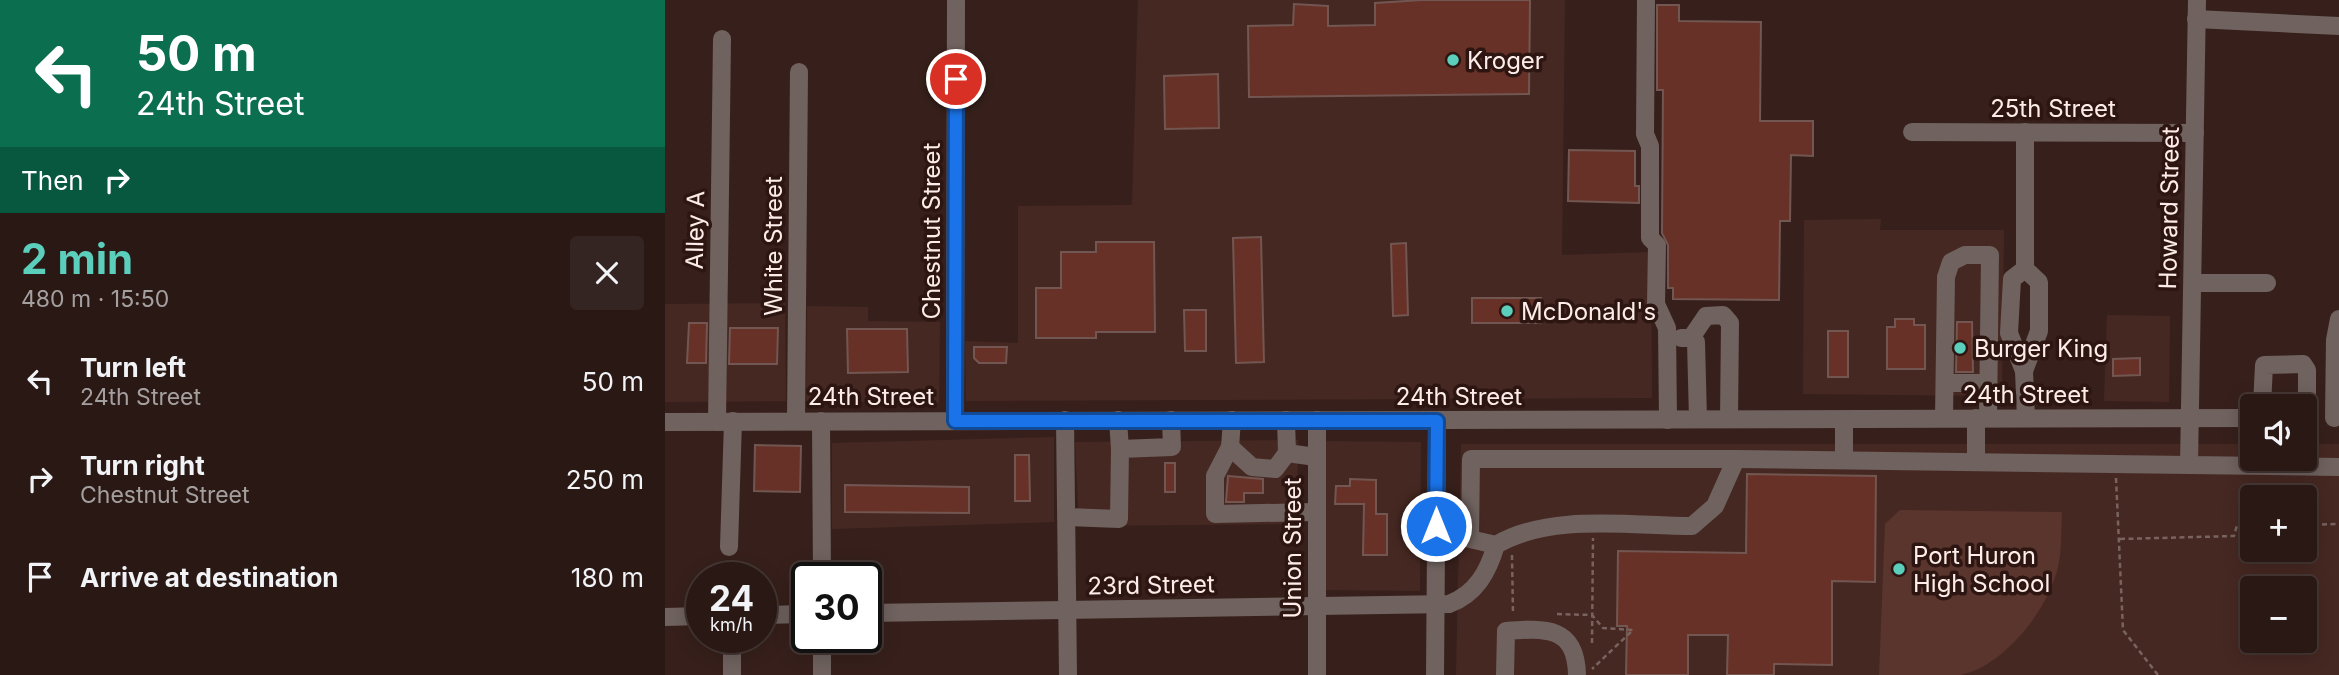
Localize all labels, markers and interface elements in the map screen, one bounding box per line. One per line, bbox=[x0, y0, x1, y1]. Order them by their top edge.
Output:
text: 50 m bbox=[136, 24, 257, 83]
icon: left bbox=[21, 28, 112, 119]
place label: Kroger bbox=[1467, 46, 1544, 75]
pin bbox=[926, 49, 986, 109]
marker: Kroger bbox=[1445, 52, 1461, 68]
icon: arrive bbox=[937, 60, 975, 98]
text: 24th Street bbox=[136, 84, 304, 123]
street label: 25th Street bbox=[1990, 94, 2116, 123]
street label: Howard Street bbox=[2153, 126, 2185, 290]
street label: Chestnut Street bbox=[917, 142, 946, 319]
icon: right bbox=[98, 161, 136, 199]
text: Then bbox=[21, 165, 84, 196]
street label: White Street bbox=[759, 176, 788, 316]
street label: Alley A bbox=[680, 190, 710, 270]
text: 2 min bbox=[21, 233, 133, 284]
button: close bbox=[570, 236, 644, 310]
text: 480 m · 15:50 bbox=[21, 285, 169, 313]
place label: McDonald's bbox=[1521, 297, 1656, 326]
marker: McDonald's bbox=[1499, 303, 1515, 319]
place label: Burger King bbox=[1974, 334, 2108, 363]
marker: Burger King bbox=[1952, 340, 1968, 356]
text: Turn left bbox=[80, 352, 186, 383]
icon: left bbox=[21, 362, 59, 400]
text: 50 m bbox=[582, 366, 644, 397]
street label: 24th Street bbox=[1963, 380, 2089, 409]
street label: 24th Street bbox=[808, 382, 934, 411]
street label: 24th Street bbox=[1396, 382, 1522, 411]
text: 24th Street bbox=[80, 383, 201, 411]
map controls bbox=[2240, 394, 2317, 653]
button: sound bbox=[2240, 394, 2317, 471]
text: Turn right bbox=[80, 450, 205, 481]
icon: right bbox=[21, 460, 59, 498]
text: 250 m bbox=[566, 464, 644, 495]
street label: Union Street bbox=[1278, 477, 1307, 618]
text: Chestnut Street bbox=[80, 481, 250, 509]
button: + bbox=[2240, 485, 2317, 562]
position arrow bbox=[1399, 489, 1473, 563]
place label: Port Huron High School bbox=[1913, 541, 2050, 598]
icon: arrive bbox=[21, 558, 59, 596]
marker: Port Huron High School bbox=[1891, 561, 1907, 577]
text: Arrive at destination bbox=[80, 562, 339, 593]
text: 180 m bbox=[571, 562, 644, 593]
speed limit sign: 30 bbox=[791, 562, 882, 653]
street label: 23rd Street bbox=[1087, 569, 1215, 601]
button: − bbox=[2240, 576, 2317, 653]
text: 24 bbox=[709, 577, 754, 619]
text: km/h bbox=[710, 614, 753, 635]

